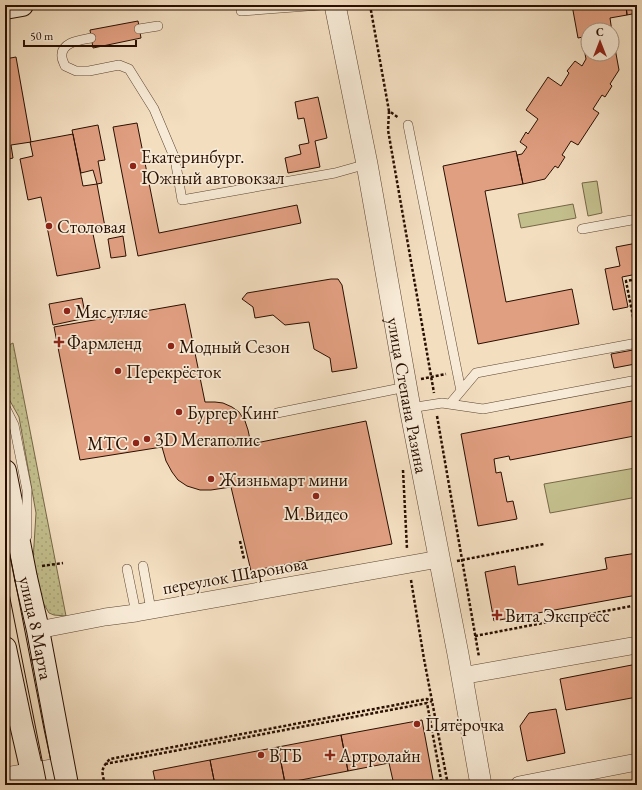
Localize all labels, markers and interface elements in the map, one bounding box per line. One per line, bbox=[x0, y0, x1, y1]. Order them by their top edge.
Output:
scale bar bbox=[24, 22, 136, 48]
north arrow bbox=[580, 22, 620, 62]
text: С bbox=[596, 25, 604, 39]
text: 50 m bbox=[30, 28, 54, 44]
place label: Екатеринбург. Южный автовокзал bbox=[141, 145, 285, 189]
marker: Екатеринбург. Южный автовокзал bbox=[128, 161, 138, 171]
place label: Столовая bbox=[57, 215, 126, 238]
marker: Столовая bbox=[44, 221, 54, 231]
place label: Мяс угляс bbox=[75, 300, 148, 323]
marker: Мяс угляс bbox=[62, 306, 72, 316]
street label: улица Степана Разина bbox=[383, 315, 434, 476]
place label: Фармленд bbox=[67, 331, 142, 354]
place label: Модный Сезон bbox=[179, 335, 290, 358]
marker: Фармленд bbox=[54, 337, 64, 347]
marker: Модный Сезон bbox=[166, 341, 176, 351]
place label: Перекрёсток bbox=[126, 360, 222, 383]
marker: Перекрёсток bbox=[113, 366, 123, 376]
place label: Бургер Кинг bbox=[187, 401, 279, 424]
marker: Бургер Кинг bbox=[174, 407, 184, 417]
place label: 3D Мегаполис bbox=[155, 428, 260, 451]
place label: МТС bbox=[87, 432, 128, 455]
marker: 3D Мегаполис bbox=[142, 434, 152, 444]
marker: МТС bbox=[131, 438, 141, 448]
place label: Жизньмарт мини bbox=[218, 468, 349, 491]
marker: Жизньмарт мини bbox=[206, 474, 216, 484]
marker: М.Видео bbox=[311, 491, 321, 501]
place label: М.Видео bbox=[284, 502, 348, 525]
street label: переулок Шаронова bbox=[161, 551, 310, 599]
street label: улица 8 Марта bbox=[14, 574, 59, 682]
place label: Вита Экспресс bbox=[505, 604, 610, 627]
marker: Вита Экспресс bbox=[492, 610, 502, 620]
place label: Пятёрочка bbox=[425, 713, 505, 736]
marker: Пятёрочка bbox=[412, 719, 422, 729]
place label: ВТБ bbox=[269, 744, 302, 767]
place label: Артролайн bbox=[338, 744, 421, 767]
marker: Артролайн bbox=[324, 749, 336, 761]
marker: ВТБ bbox=[256, 750, 266, 760]

